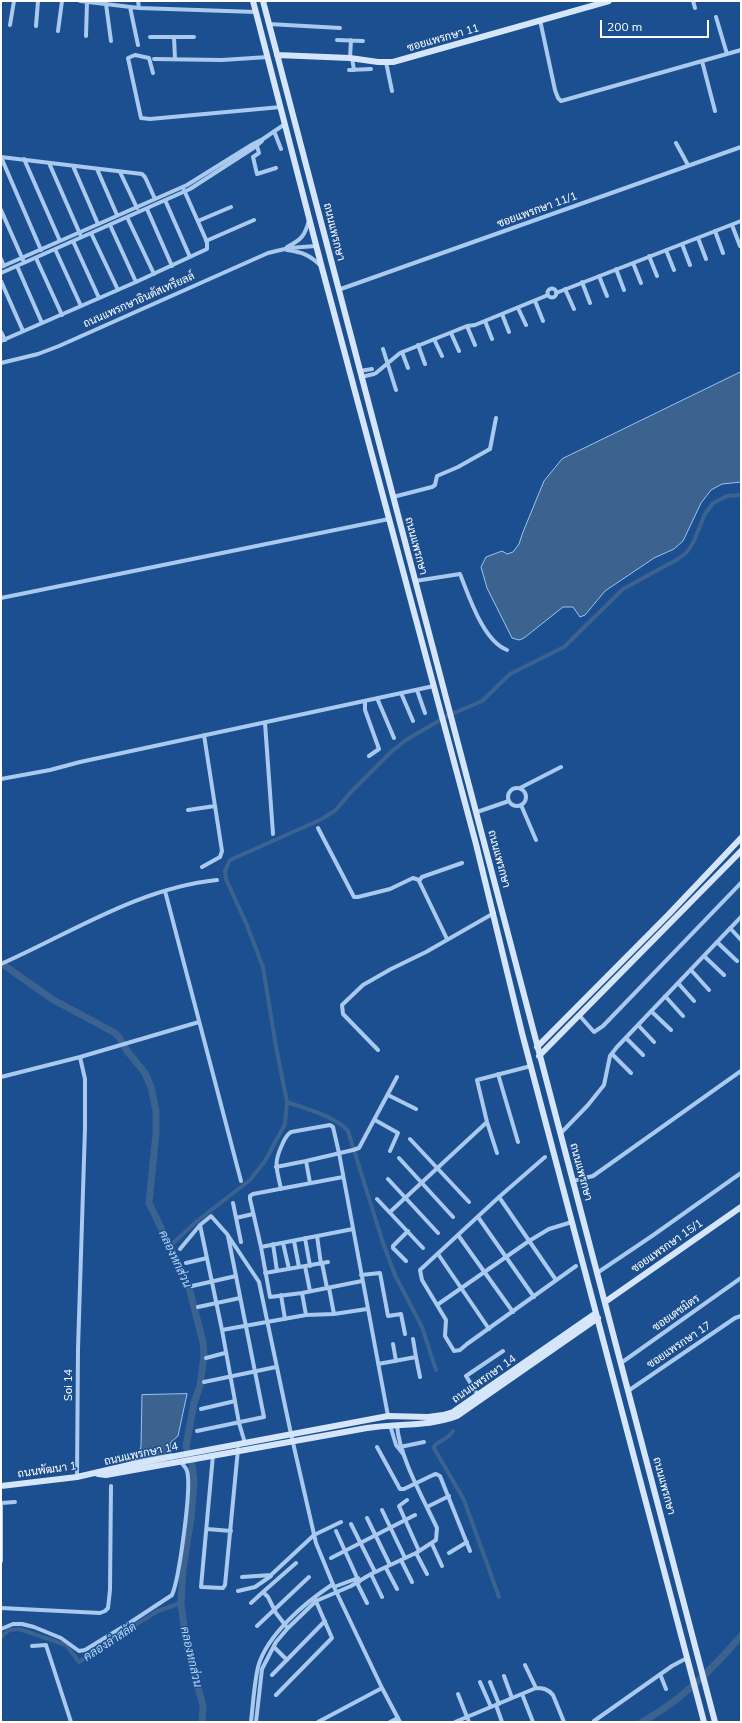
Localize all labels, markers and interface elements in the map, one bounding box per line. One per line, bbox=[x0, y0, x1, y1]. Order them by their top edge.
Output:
scale bar bbox=[602, 12, 711, 38]
text: 200 m bbox=[607, 19, 642, 34]
street label: ซอยแพรกษา 11 bbox=[405, 21, 481, 55]
street label: ซอยแพรกษา 11/1 bbox=[495, 189, 579, 231]
street label: ถนนแพรกษา bbox=[320, 202, 348, 262]
street label: ถนนแพรกษาอินดัสเทรียลล์ bbox=[81, 269, 197, 331]
street label: ถนนแพรกษา bbox=[402, 516, 430, 576]
street label: ถนนแพรกษา bbox=[485, 829, 513, 889]
street label: ถนนแพรกษา bbox=[567, 1142, 595, 1202]
street label: ซอยแพรกษา 15/1 bbox=[629, 1216, 705, 1276]
water label: คลองหกส่วน bbox=[155, 1228, 195, 1290]
street label: ซอยเดชมิตร bbox=[650, 1292, 702, 1334]
street label: ซอยแพรกษา 17 bbox=[644, 1319, 714, 1371]
street label: ถนนแพรกษา 14 bbox=[449, 1352, 519, 1406]
street label: Soi 14 bbox=[62, 1369, 76, 1401]
street label: ถนนแพรกษา 14 bbox=[103, 1440, 179, 1468]
street label: ถนนแพรกษา bbox=[650, 1456, 678, 1516]
street label: ถนนพัฒนา 1 bbox=[17, 1459, 77, 1481]
water label: คลองลำสลัด bbox=[81, 1619, 139, 1665]
water label: คลองหกส่วน bbox=[177, 1625, 205, 1689]

